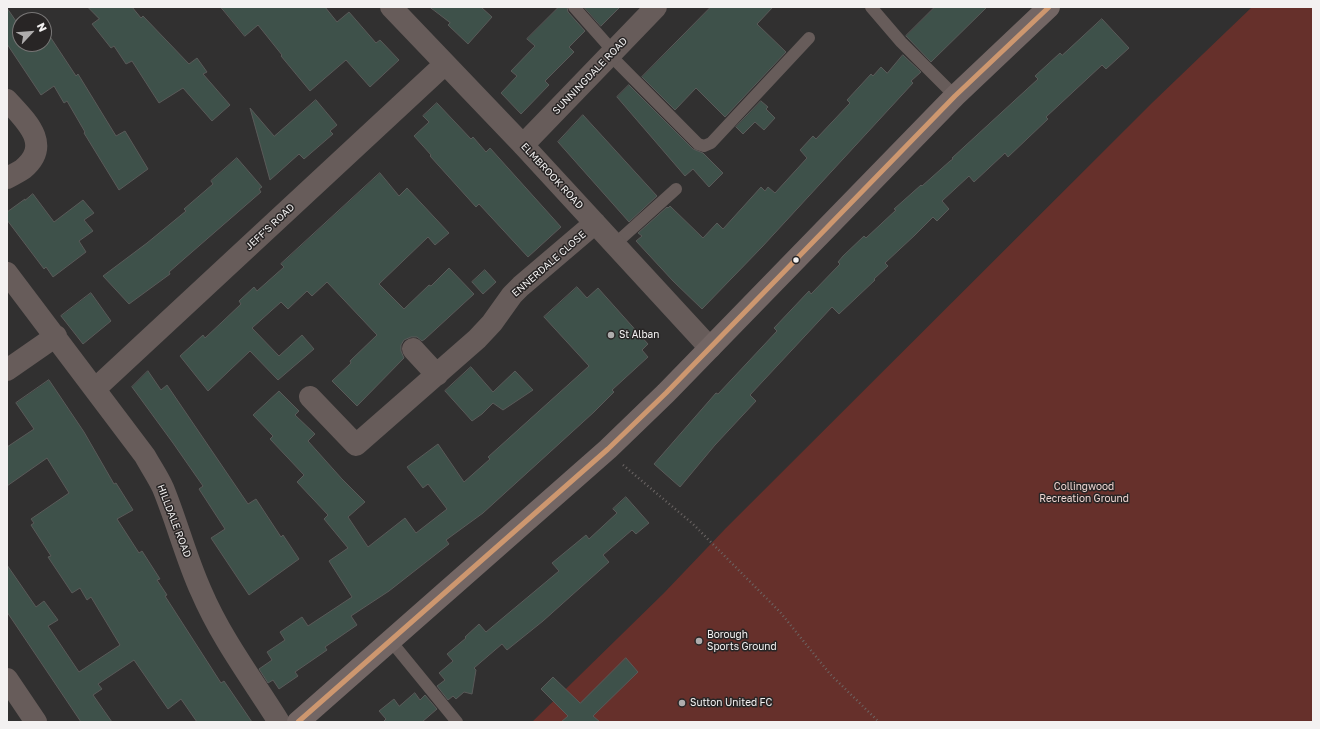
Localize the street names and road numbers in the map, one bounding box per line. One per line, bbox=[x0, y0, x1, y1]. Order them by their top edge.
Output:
street label: SUNNINGDALE ROAD bbox=[550, 35, 630, 117]
street label: ELMBROOK ROAD bbox=[518, 141, 586, 211]
street label: JEFF'S ROAD bbox=[243, 201, 297, 253]
street label: ENNERDALE CLOSE bbox=[510, 229, 588, 299]
street label: HILLDALE ROAD bbox=[154, 483, 194, 559]

